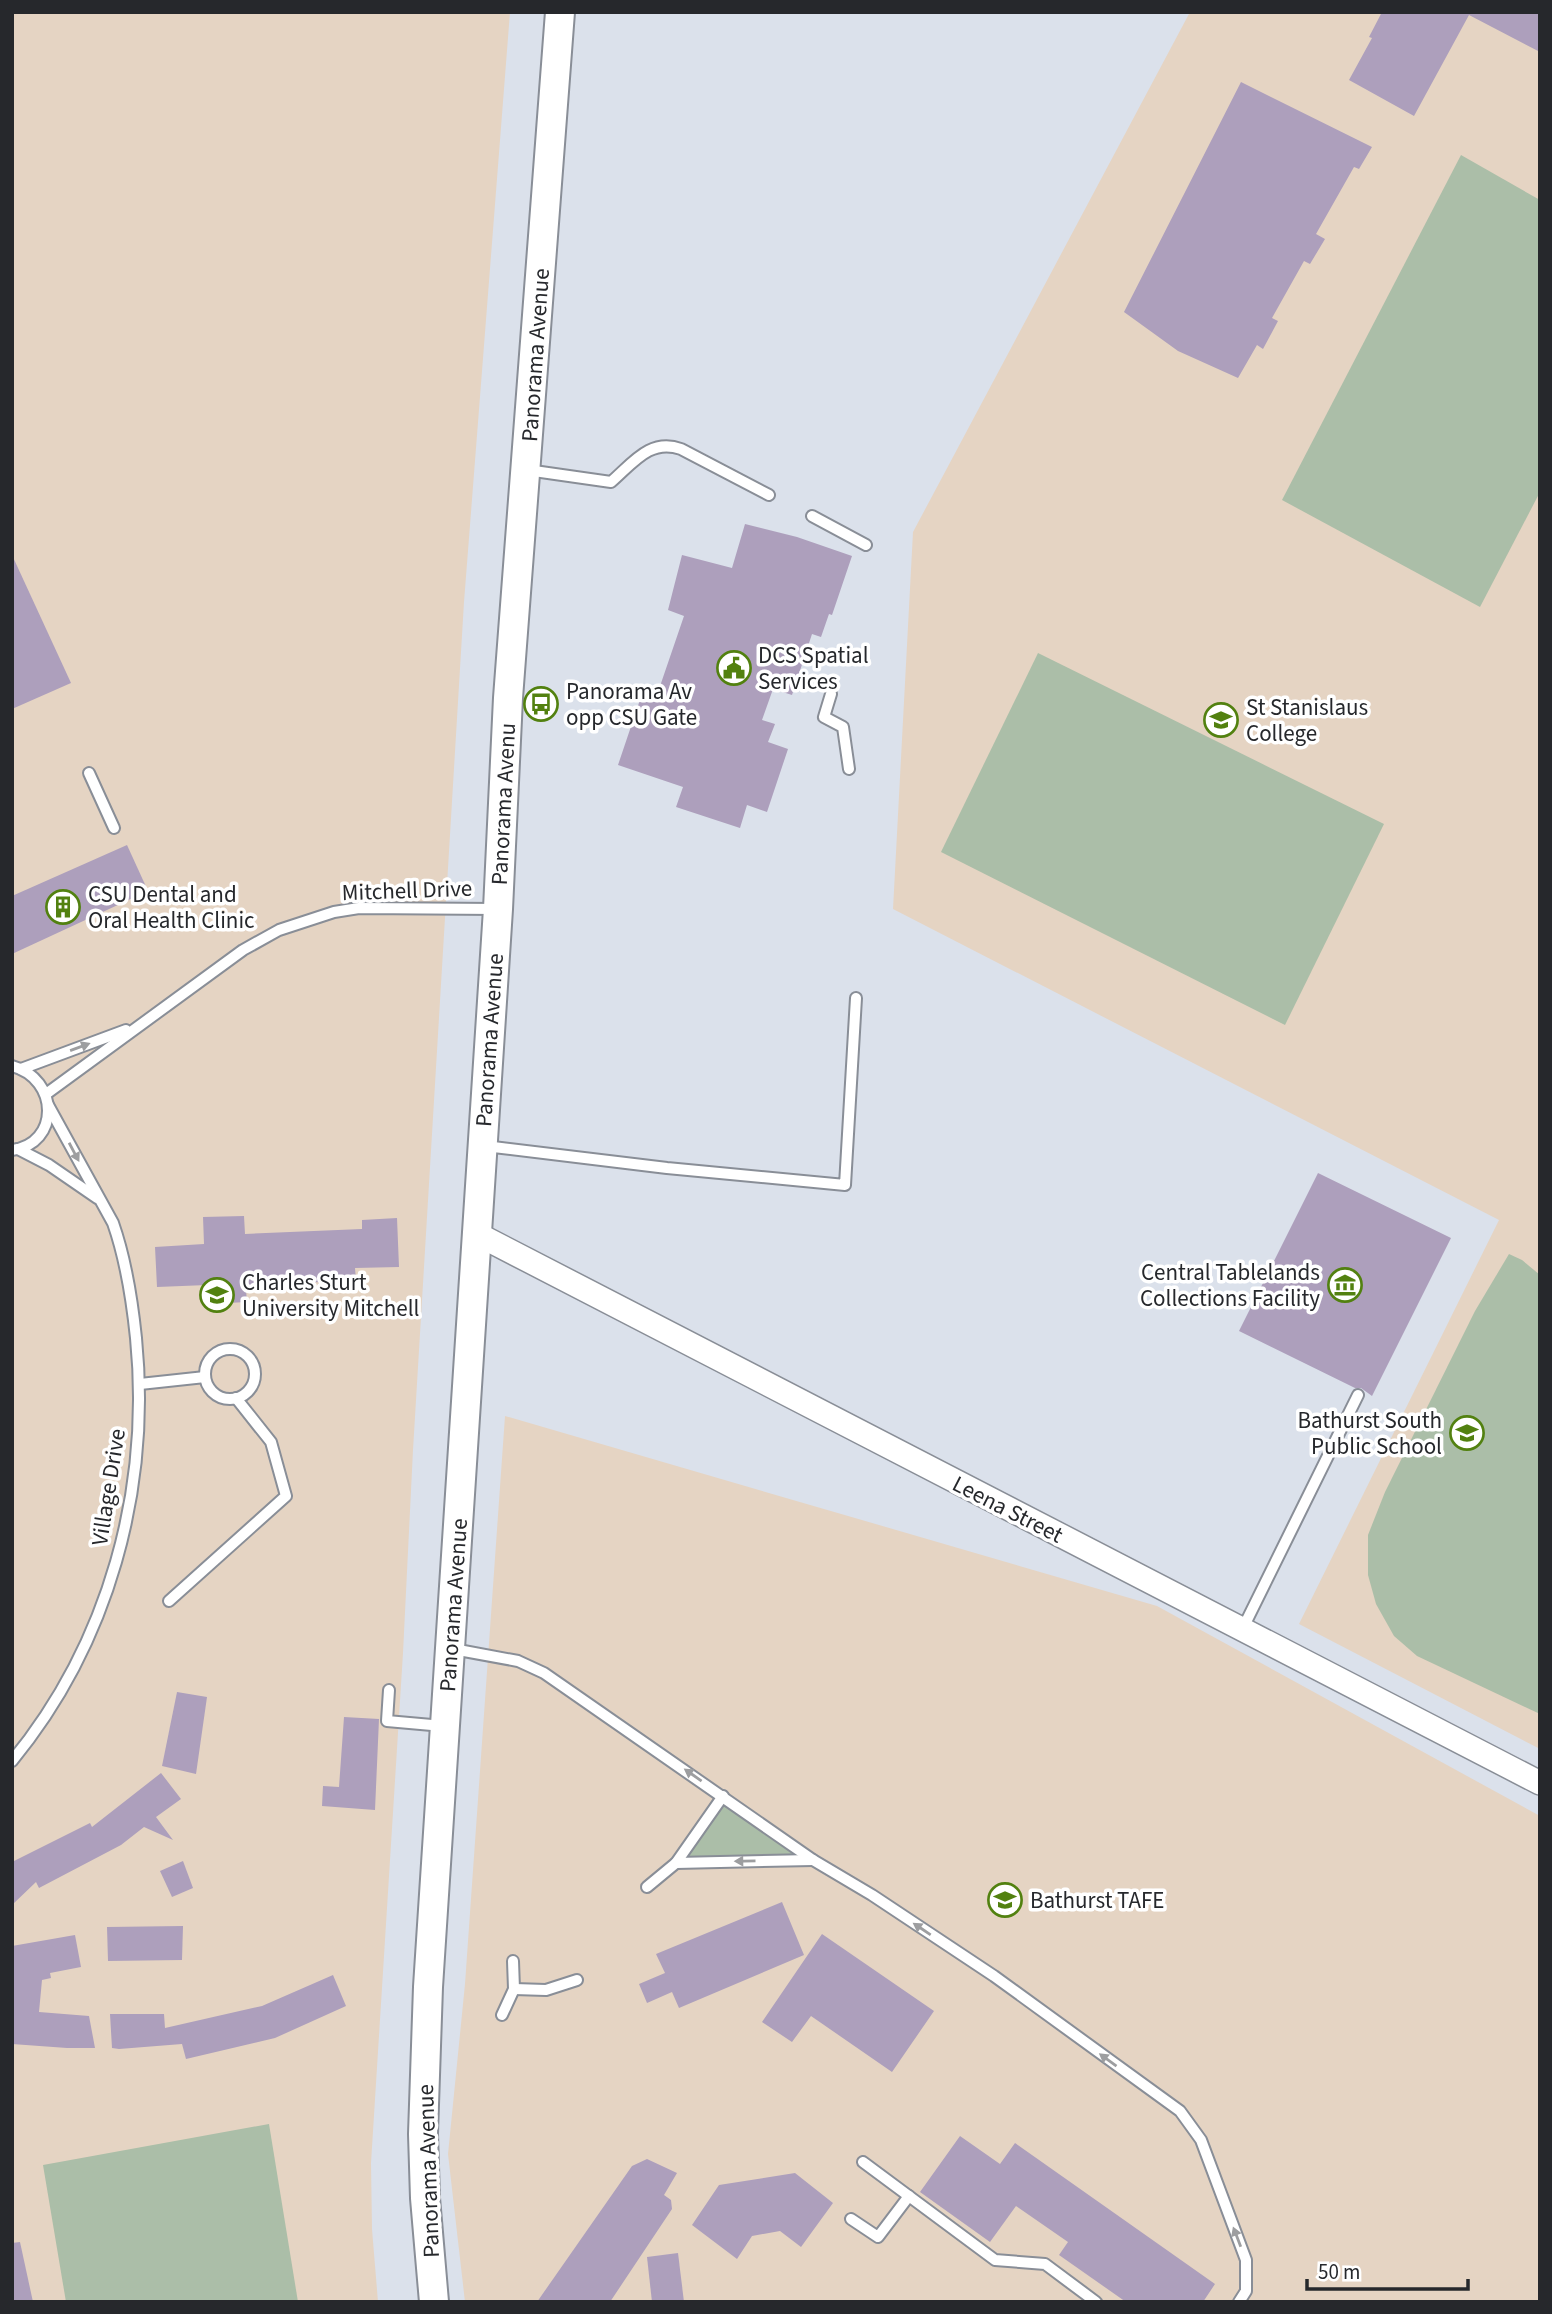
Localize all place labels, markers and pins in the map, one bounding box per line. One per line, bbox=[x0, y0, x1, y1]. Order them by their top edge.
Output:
place label: DCS Spatial Services bbox=[758, 639, 869, 698]
public building icon: DCS Spatial Services bbox=[715, 649, 753, 687]
place label: Panorama Av opp CSU Gate bbox=[566, 675, 697, 734]
bus stop icon: Panorama Av opp CSU Gate bbox=[522, 685, 560, 723]
place label: St Stanislaus College bbox=[1246, 691, 1368, 750]
school or university icon: St Stanislaus College bbox=[1202, 701, 1240, 739]
place label: CSU Dental and Oral Health Clinic bbox=[88, 878, 255, 937]
building icon: CSU Dental and Oral Health Clinic bbox=[44, 888, 82, 926]
place label: Central Tablelands Collections Facility bbox=[1140, 1256, 1320, 1315]
place label: Charles Sturt University Mitchell bbox=[242, 1266, 419, 1325]
museum icon: Central Tablelands Collections Facility bbox=[1326, 1266, 1364, 1304]
school or university icon: Charles Sturt University Mitchell bbox=[198, 1276, 236, 1314]
place label: Bathurst South Public School bbox=[1297, 1404, 1442, 1463]
school or university icon: Bathurst South Public School bbox=[1448, 1414, 1486, 1452]
school or university icon: Bathurst TAFE bbox=[986, 1881, 1024, 1919]
place label: Bathurst TAFE bbox=[1030, 1884, 1164, 1917]

